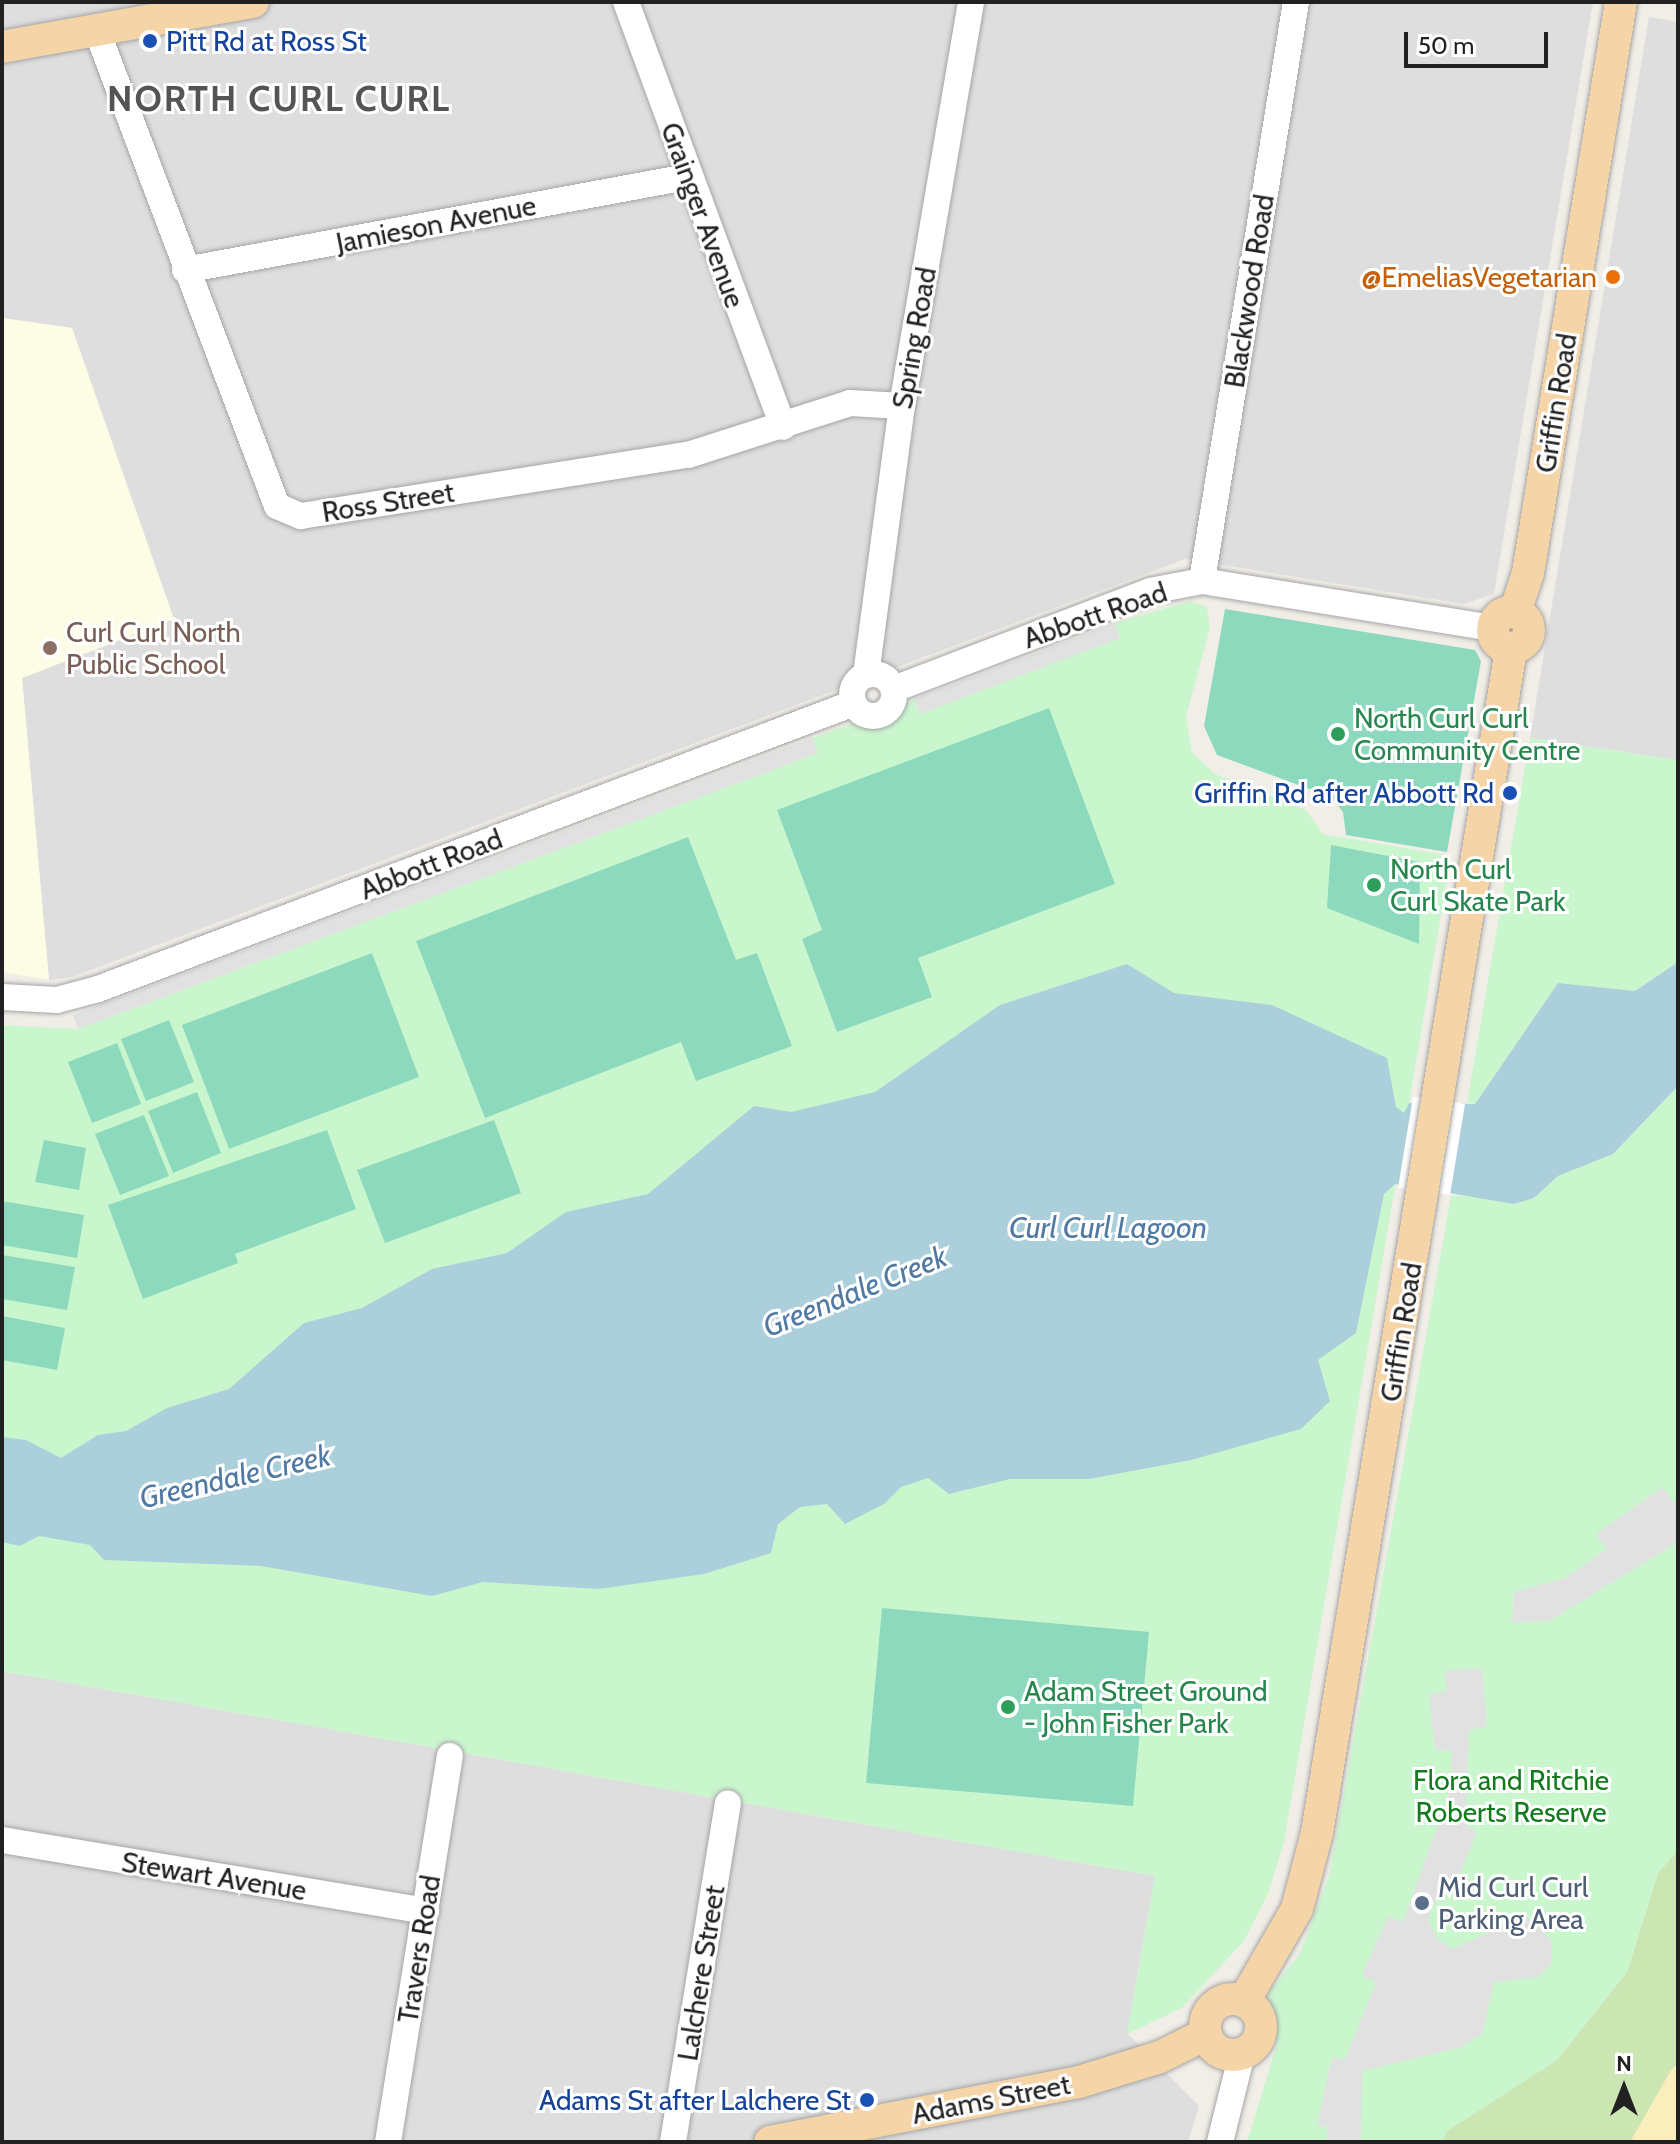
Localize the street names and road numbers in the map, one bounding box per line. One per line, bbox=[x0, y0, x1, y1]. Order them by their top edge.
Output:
street label: Grainger Avenue bbox=[654, 118, 752, 312]
street label: Jamieson Avenue bbox=[333, 188, 539, 260]
street label: Blackwood Road bbox=[1217, 192, 1281, 390]
street label: Spring Road bbox=[885, 265, 943, 411]
street label: Griffin Road bbox=[1528, 331, 1584, 475]
street label: Ross Street bbox=[320, 475, 456, 529]
street label: Abbott Road bbox=[1019, 575, 1171, 655]
street label: Abbott Road bbox=[355, 822, 507, 906]
street label: Griffin Road bbox=[1373, 1260, 1429, 1404]
street label: Stewart Avenue bbox=[119, 1845, 309, 1907]
street label: Travers Road bbox=[391, 1873, 447, 2025]
street label: Lalchere Street bbox=[671, 1883, 731, 2063]
street label: Adams Street bbox=[909, 2067, 1073, 2131]

